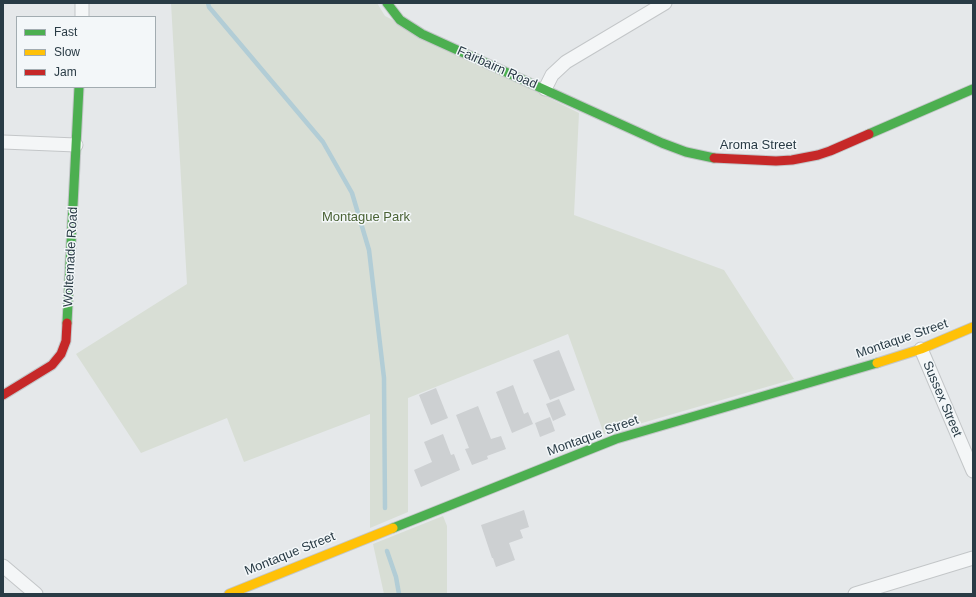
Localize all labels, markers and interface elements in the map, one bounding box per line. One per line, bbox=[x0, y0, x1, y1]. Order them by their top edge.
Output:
legend bbox=[16, 16, 156, 88]
text: Fast bbox=[54, 25, 77, 39]
street label: Fairbairn Road bbox=[455, 43, 539, 93]
text: Slow bbox=[54, 45, 80, 59]
text: Jam bbox=[54, 65, 77, 79]
street label: Aroma Street bbox=[720, 137, 796, 153]
street label: Woltemade Road bbox=[61, 207, 81, 307]
park label: Montague Park bbox=[322, 209, 410, 225]
street label: Montaque Street bbox=[854, 316, 950, 362]
street label: Sussex Street bbox=[919, 359, 965, 439]
street label: Montaque Street bbox=[545, 412, 641, 460]
street label: Montaque Street bbox=[243, 529, 337, 579]

